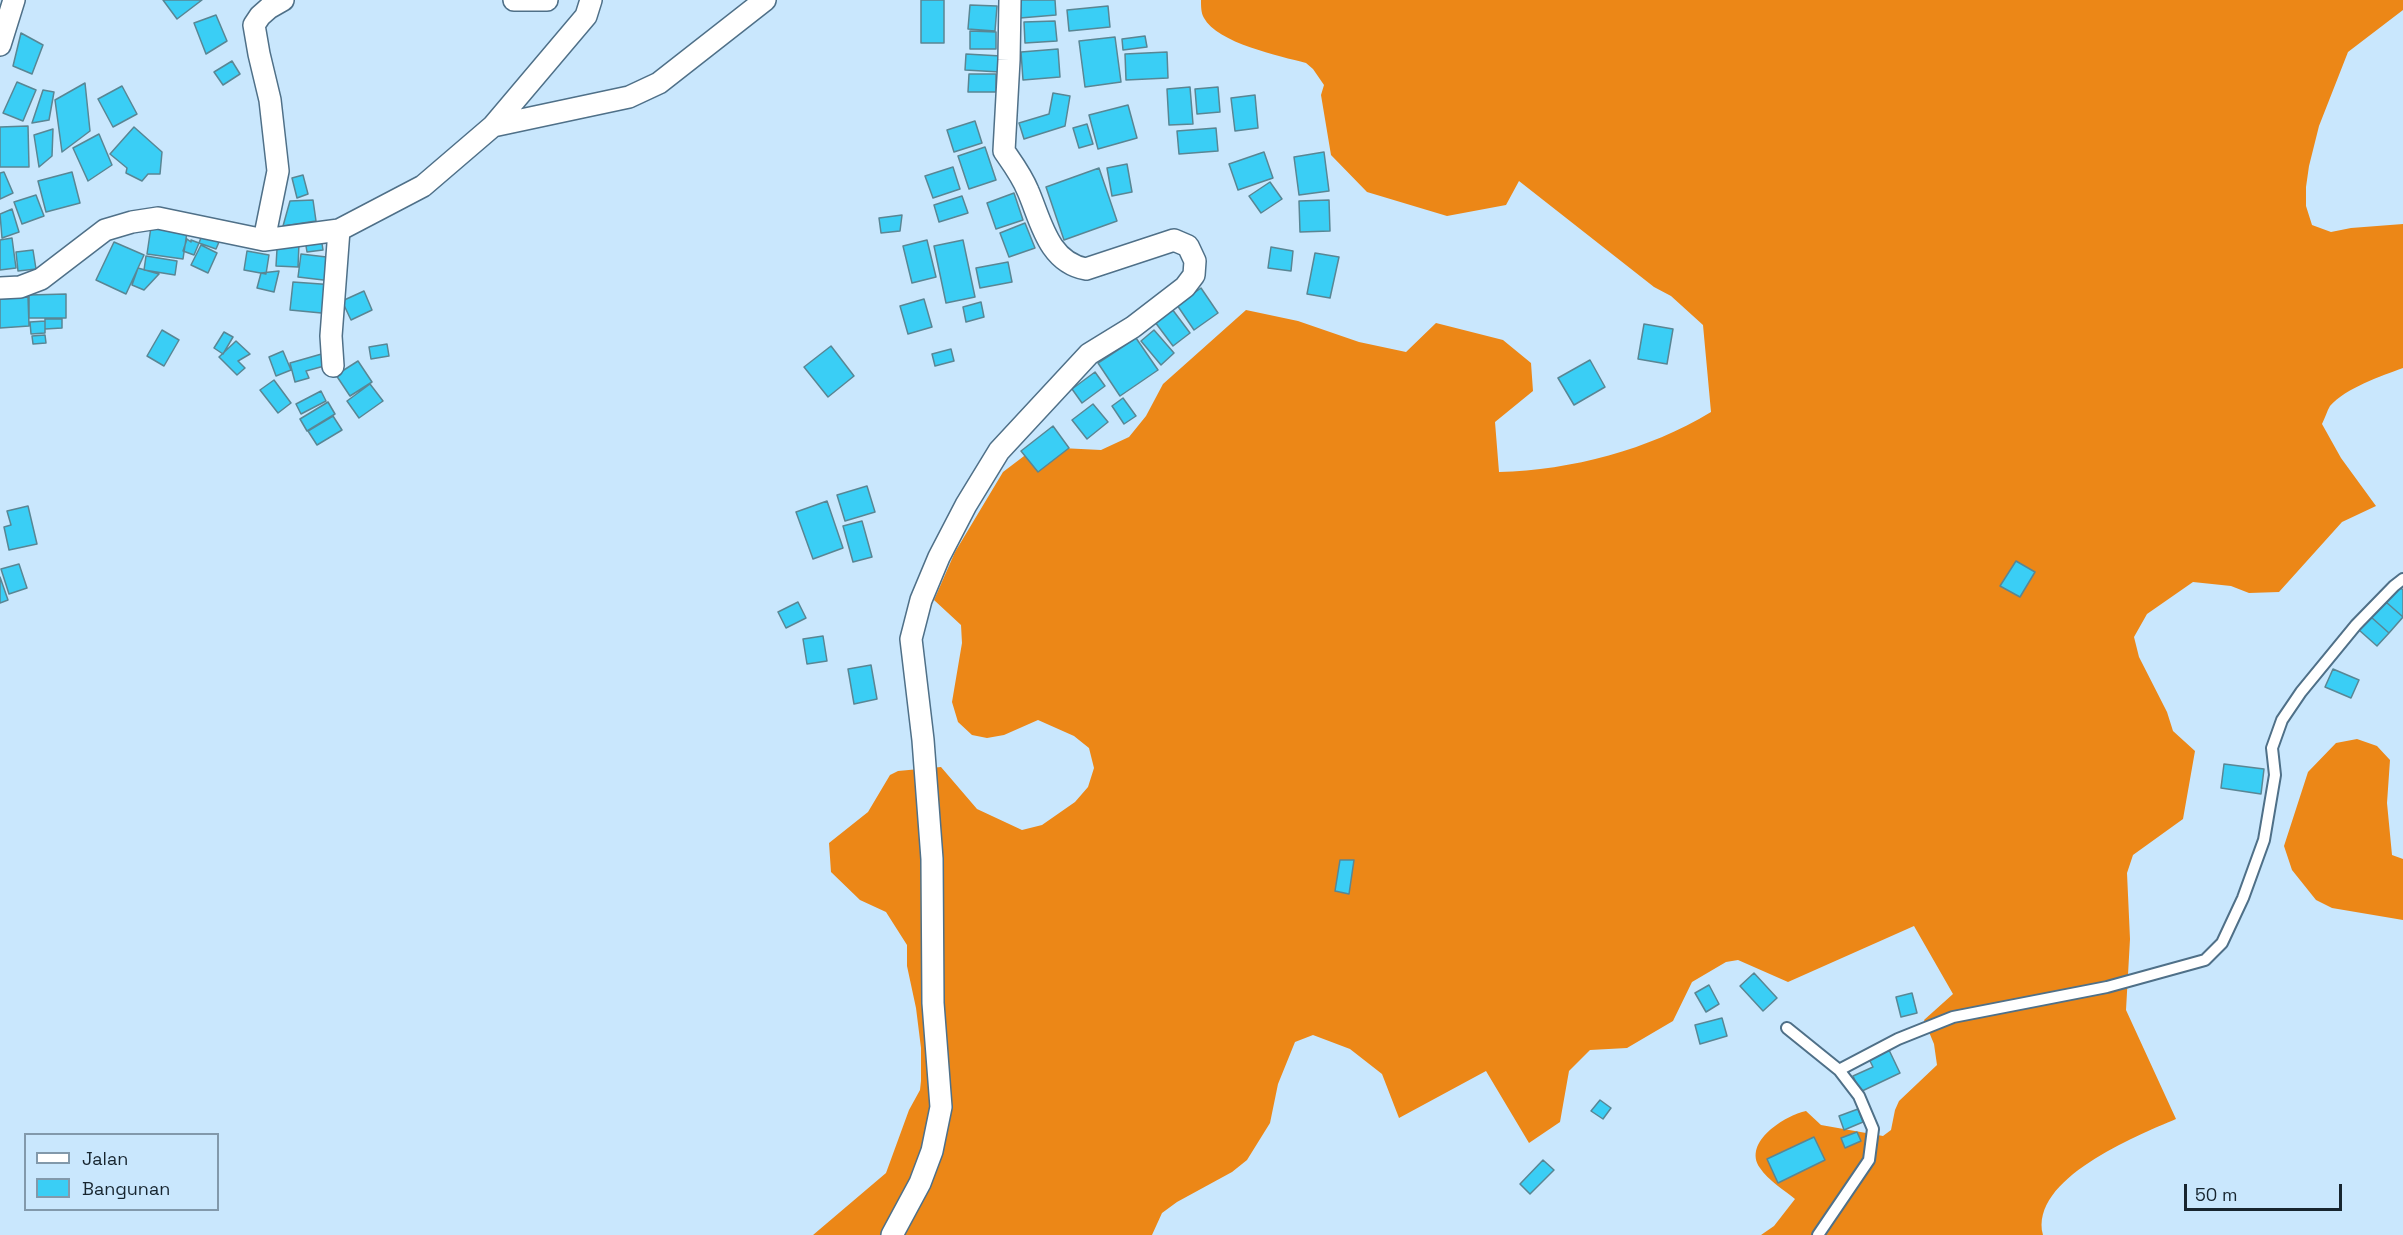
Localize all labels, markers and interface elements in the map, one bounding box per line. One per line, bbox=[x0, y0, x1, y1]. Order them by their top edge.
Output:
legend bbox=[24, 1133, 219, 1211]
text: Jalan bbox=[82, 1147, 128, 1170]
scale bar bbox=[2187, 1172, 2344, 1210]
text: Bangunan bbox=[82, 1177, 170, 1200]
text: 50 m bbox=[2195, 1183, 2237, 1206]

